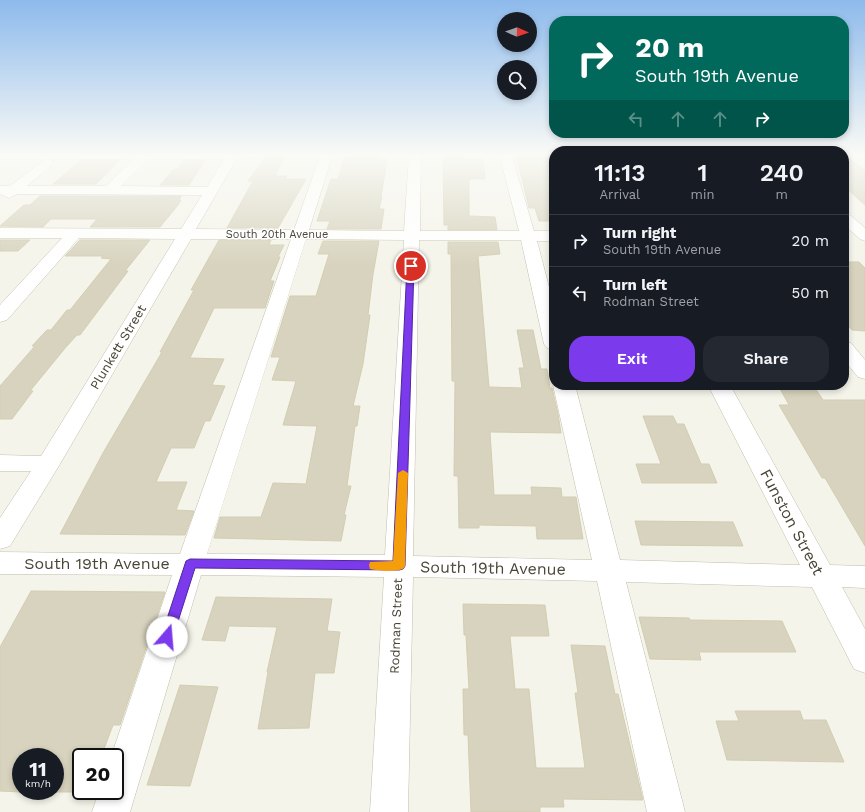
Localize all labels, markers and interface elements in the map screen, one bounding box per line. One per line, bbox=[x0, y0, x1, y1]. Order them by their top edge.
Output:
north arrow bbox=[497, 12, 537, 52]
map controls bbox=[497, 12, 537, 100]
text: 20 m bbox=[635, 31, 704, 64]
icon: right bbox=[569, 32, 621, 84]
button: search bbox=[497, 60, 537, 100]
text: South 19th Avenue bbox=[635, 65, 799, 86]
icon: left bbox=[625, 108, 647, 130]
icon: ahead bbox=[667, 108, 689, 130]
icon: ahead bbox=[709, 108, 731, 130]
icon: right bbox=[751, 108, 773, 130]
text: 11:13 bbox=[594, 159, 645, 187]
text: 1 bbox=[698, 159, 708, 187]
text: 240 bbox=[760, 159, 804, 187]
text: Arrival bbox=[600, 187, 640, 202]
text: min bbox=[691, 187, 714, 202]
text: m bbox=[776, 187, 788, 202]
text: Turn right bbox=[603, 224, 676, 242]
street label: South 20th Avenue bbox=[226, 228, 328, 241]
icon: right bbox=[569, 230, 591, 252]
text: 20 m bbox=[792, 232, 829, 250]
text: South 19th Avenue bbox=[603, 242, 721, 257]
pin bbox=[394, 249, 428, 283]
icon: arrive bbox=[400, 255, 422, 277]
text: Turn left bbox=[603, 276, 667, 294]
icon: left bbox=[569, 282, 591, 304]
text: 50 m bbox=[792, 284, 829, 302]
text: Rodman Street bbox=[603, 294, 699, 309]
street label: Plunkett Street bbox=[87, 302, 149, 392]
button: Exit bbox=[569, 336, 695, 382]
button: Share bbox=[703, 336, 829, 382]
street label: Funston Street bbox=[756, 466, 828, 578]
street label: South 19th Avenue bbox=[24, 554, 170, 573]
street label: South 19th Avenue bbox=[420, 557, 566, 579]
street label: Rodman Street bbox=[387, 577, 405, 674]
position arrow bbox=[146, 616, 188, 658]
speed limit sign: 20 bbox=[72, 748, 124, 800]
text: 11 bbox=[29, 757, 47, 781]
text: km/h bbox=[25, 778, 51, 789]

